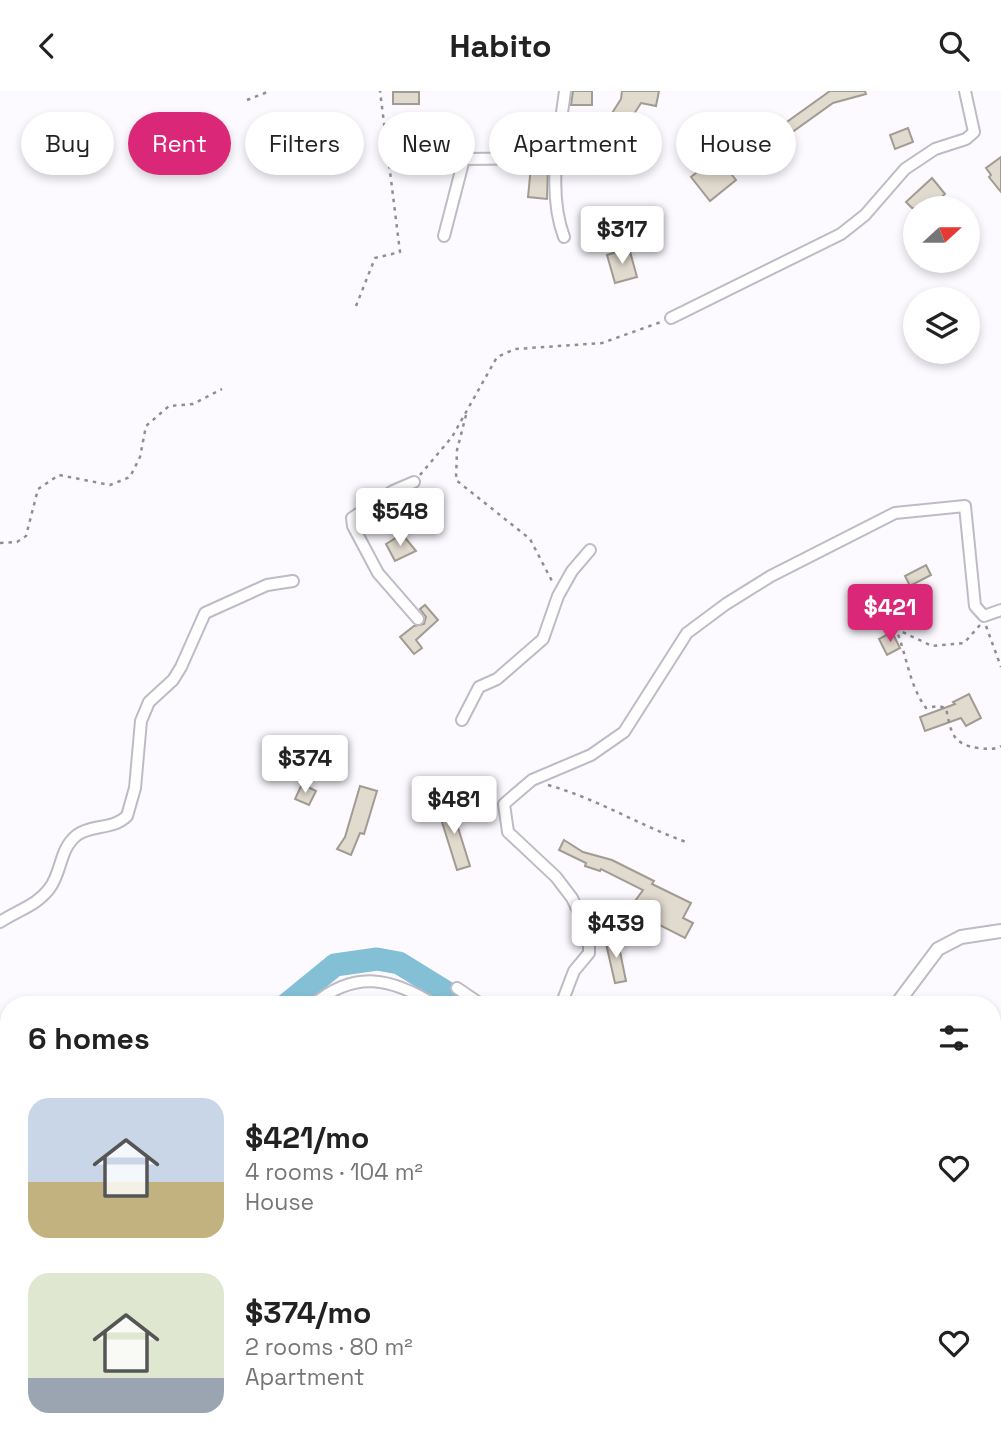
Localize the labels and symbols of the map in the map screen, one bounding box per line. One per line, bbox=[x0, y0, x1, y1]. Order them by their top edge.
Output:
north arrow bbox=[903, 196, 980, 273]
pin: $317 bbox=[581, 207, 663, 266]
pin: $548 bbox=[359, 489, 441, 548]
pin: $421 bbox=[849, 585, 931, 644]
pin: $374 bbox=[264, 735, 346, 795]
pin: $481 bbox=[413, 777, 495, 836]
pin: $439 bbox=[575, 901, 657, 960]

